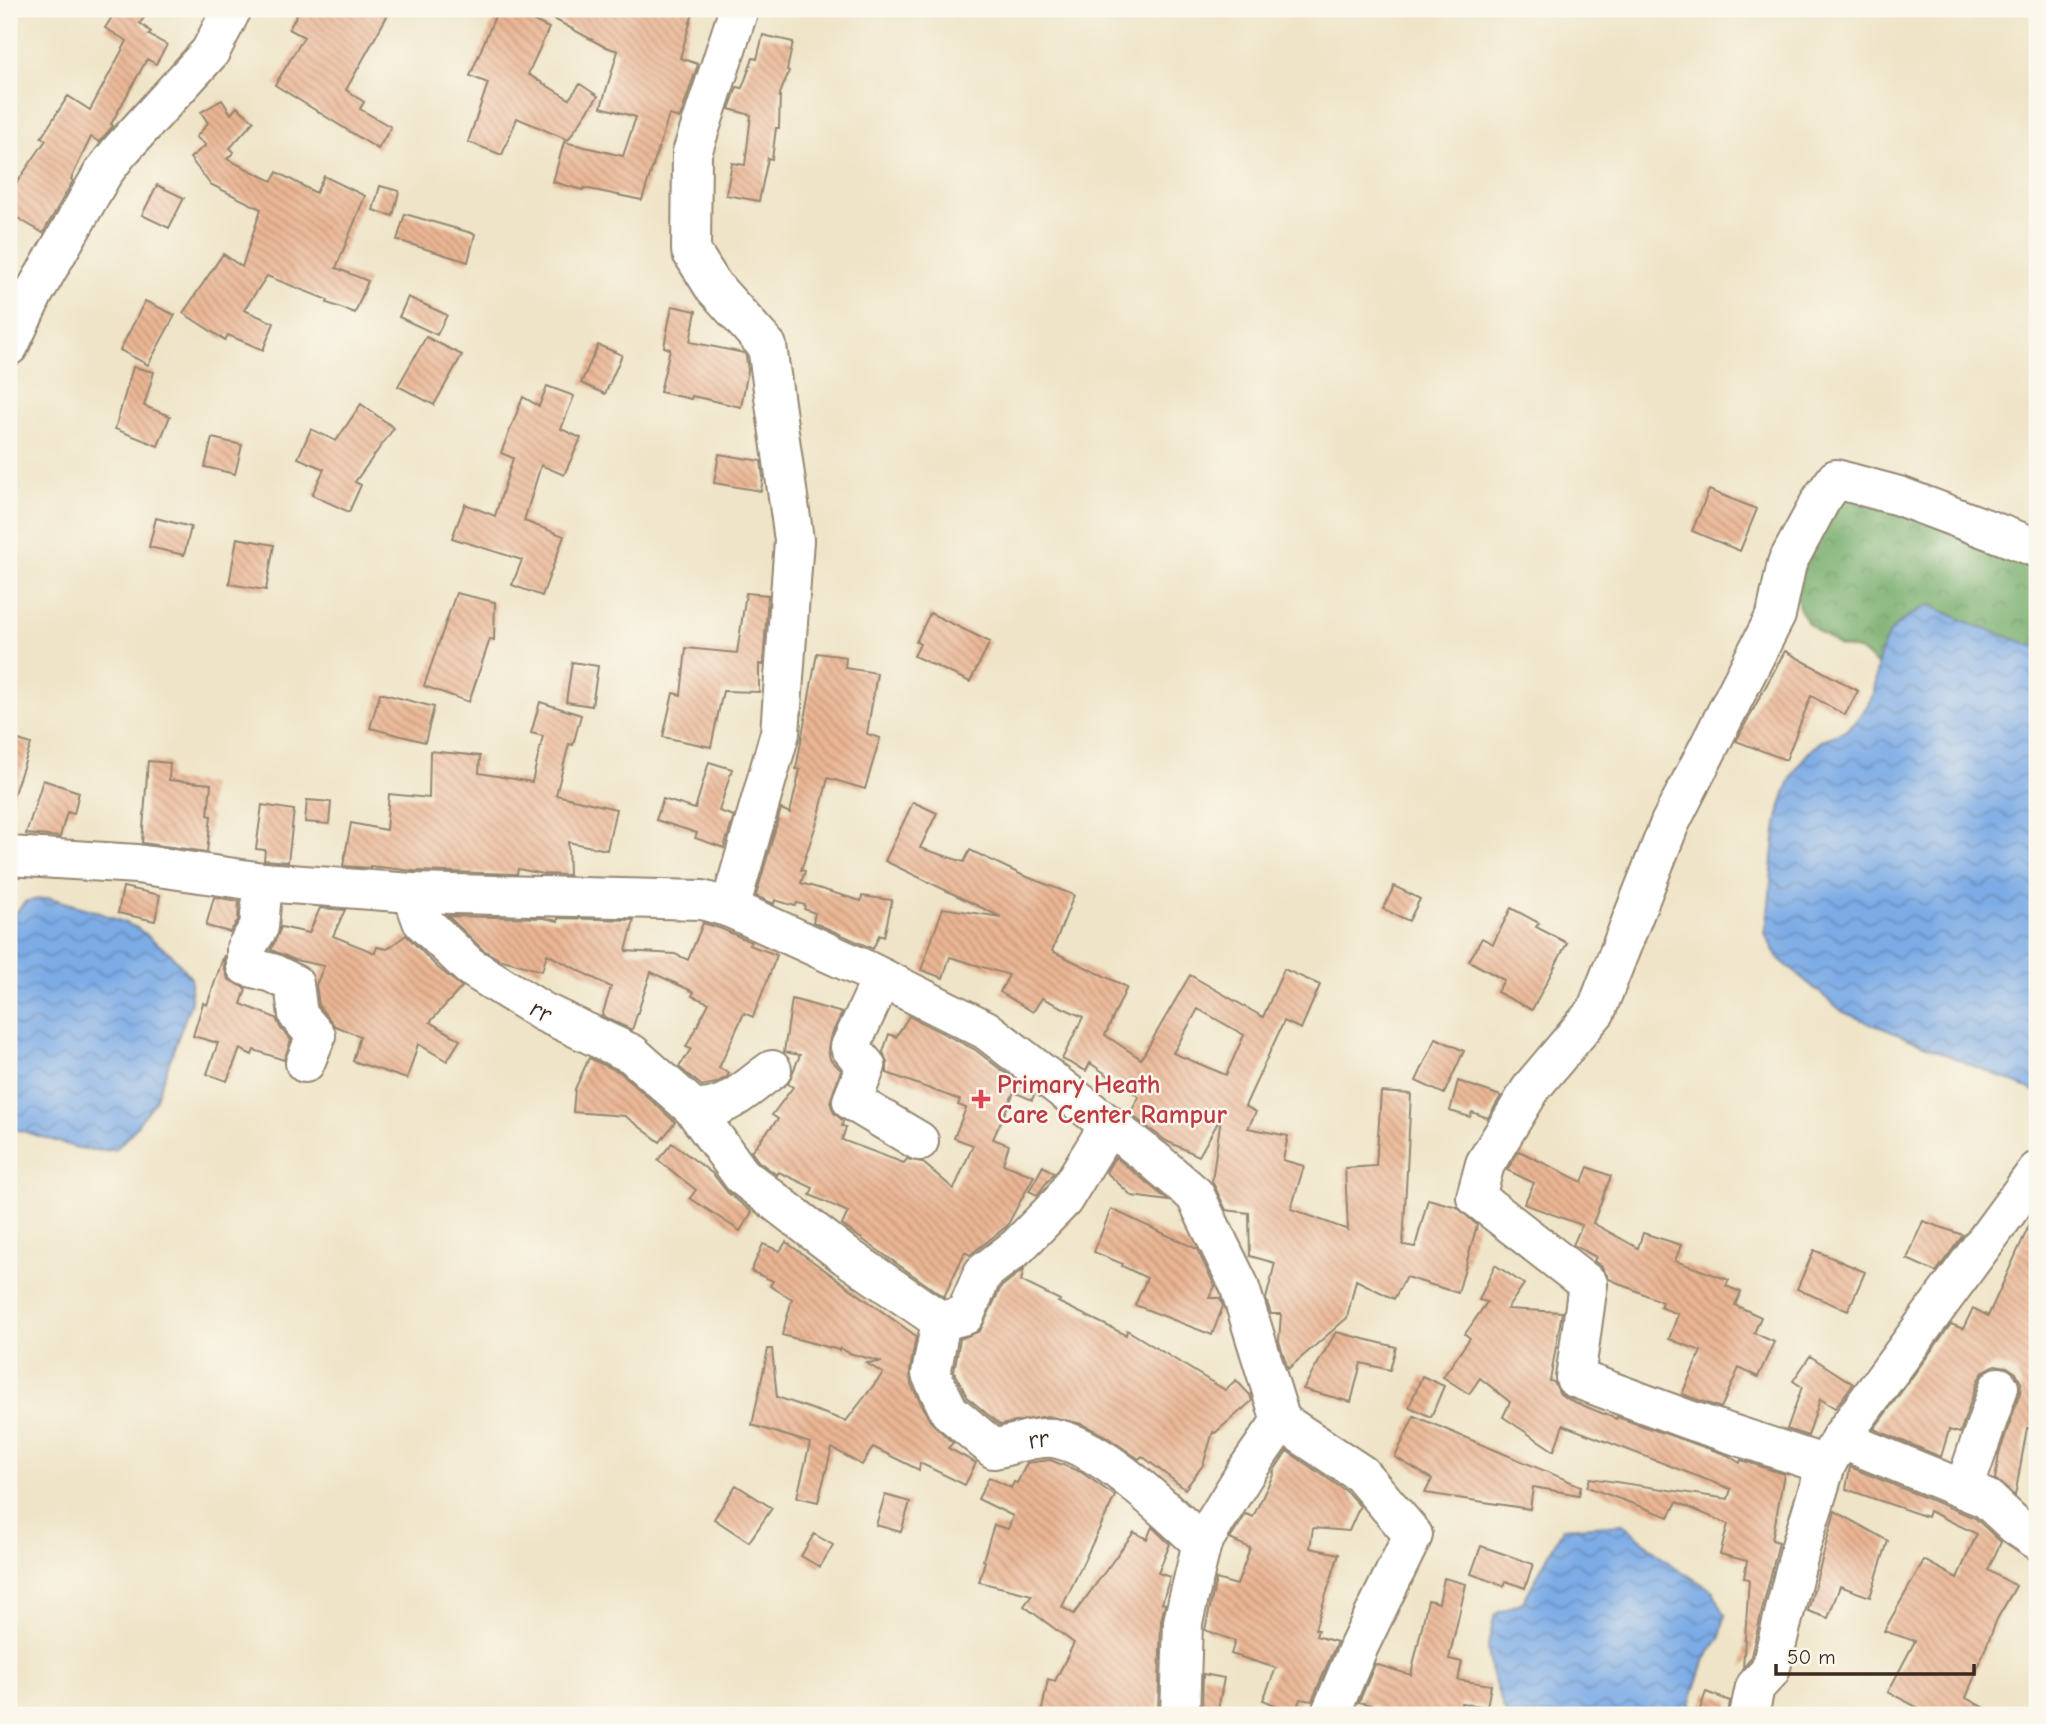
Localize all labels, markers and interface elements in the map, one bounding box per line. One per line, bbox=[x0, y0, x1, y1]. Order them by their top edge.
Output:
street label: rr bbox=[524, 994, 557, 1030]
place label: Primary Heath Care Center Rampur bbox=[997, 1070, 1228, 1130]
marker: Primary Heath Care Center Rampur bbox=[971, 1089, 991, 1109]
street label: rr bbox=[1026, 1424, 1050, 1456]
scale bar bbox=[1776, 1633, 1974, 1677]
text: 50 m bbox=[1787, 1645, 1836, 1669]

